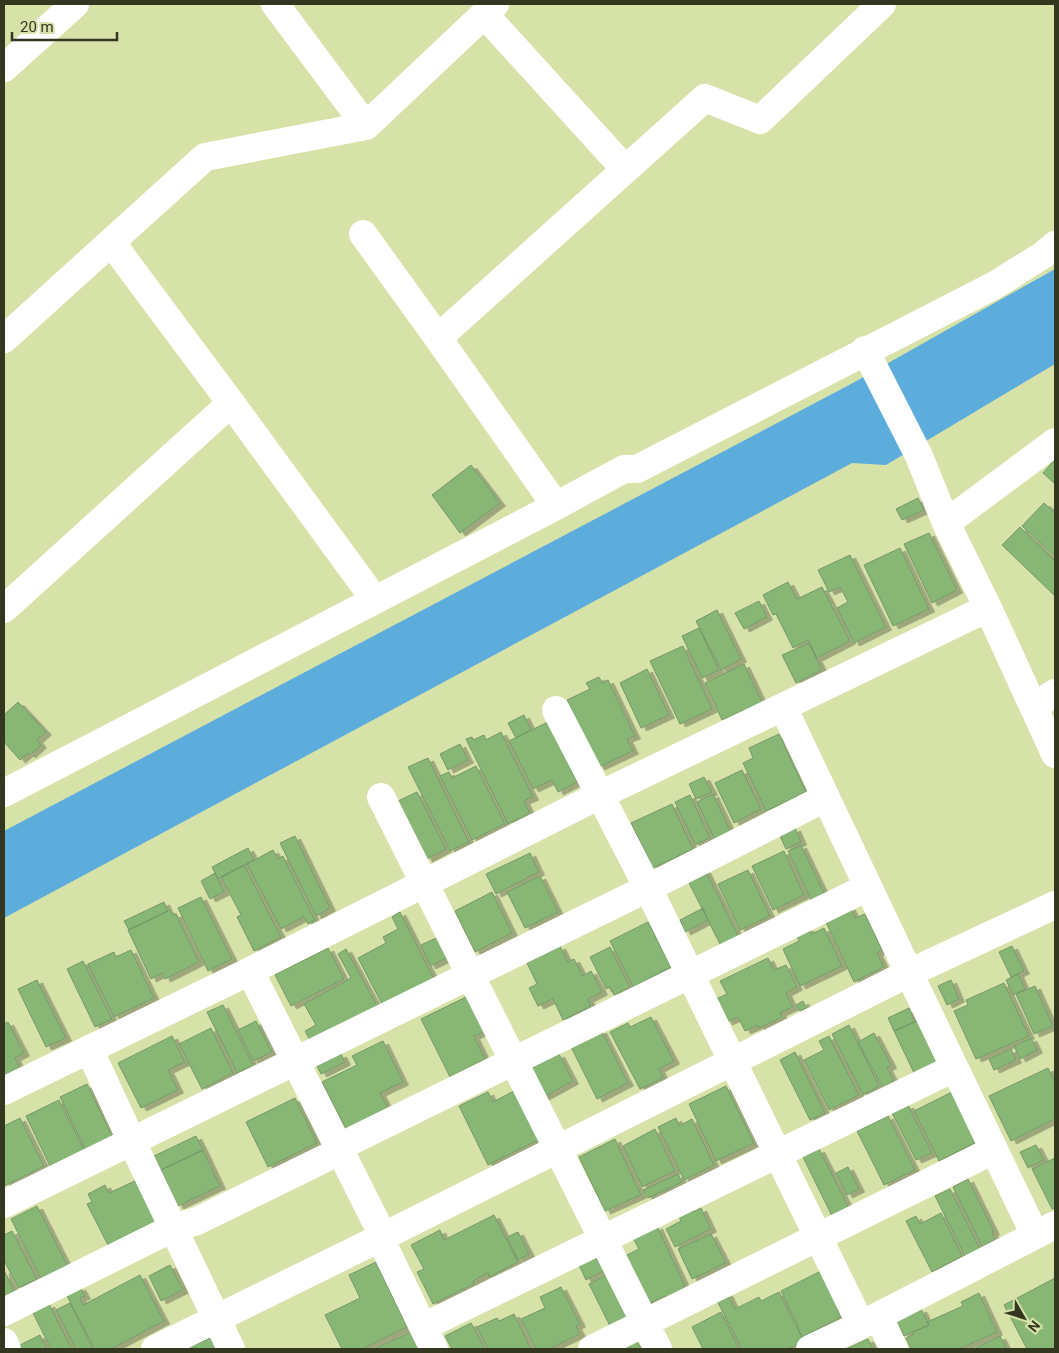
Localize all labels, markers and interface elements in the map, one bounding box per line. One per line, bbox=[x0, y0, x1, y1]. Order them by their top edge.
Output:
scale bar bbox=[12, 10, 118, 42]
text: 20 m bbox=[20, 18, 54, 36]
north arrow bbox=[999, 1293, 1049, 1343]
text: N bbox=[1025, 1317, 1043, 1335]

